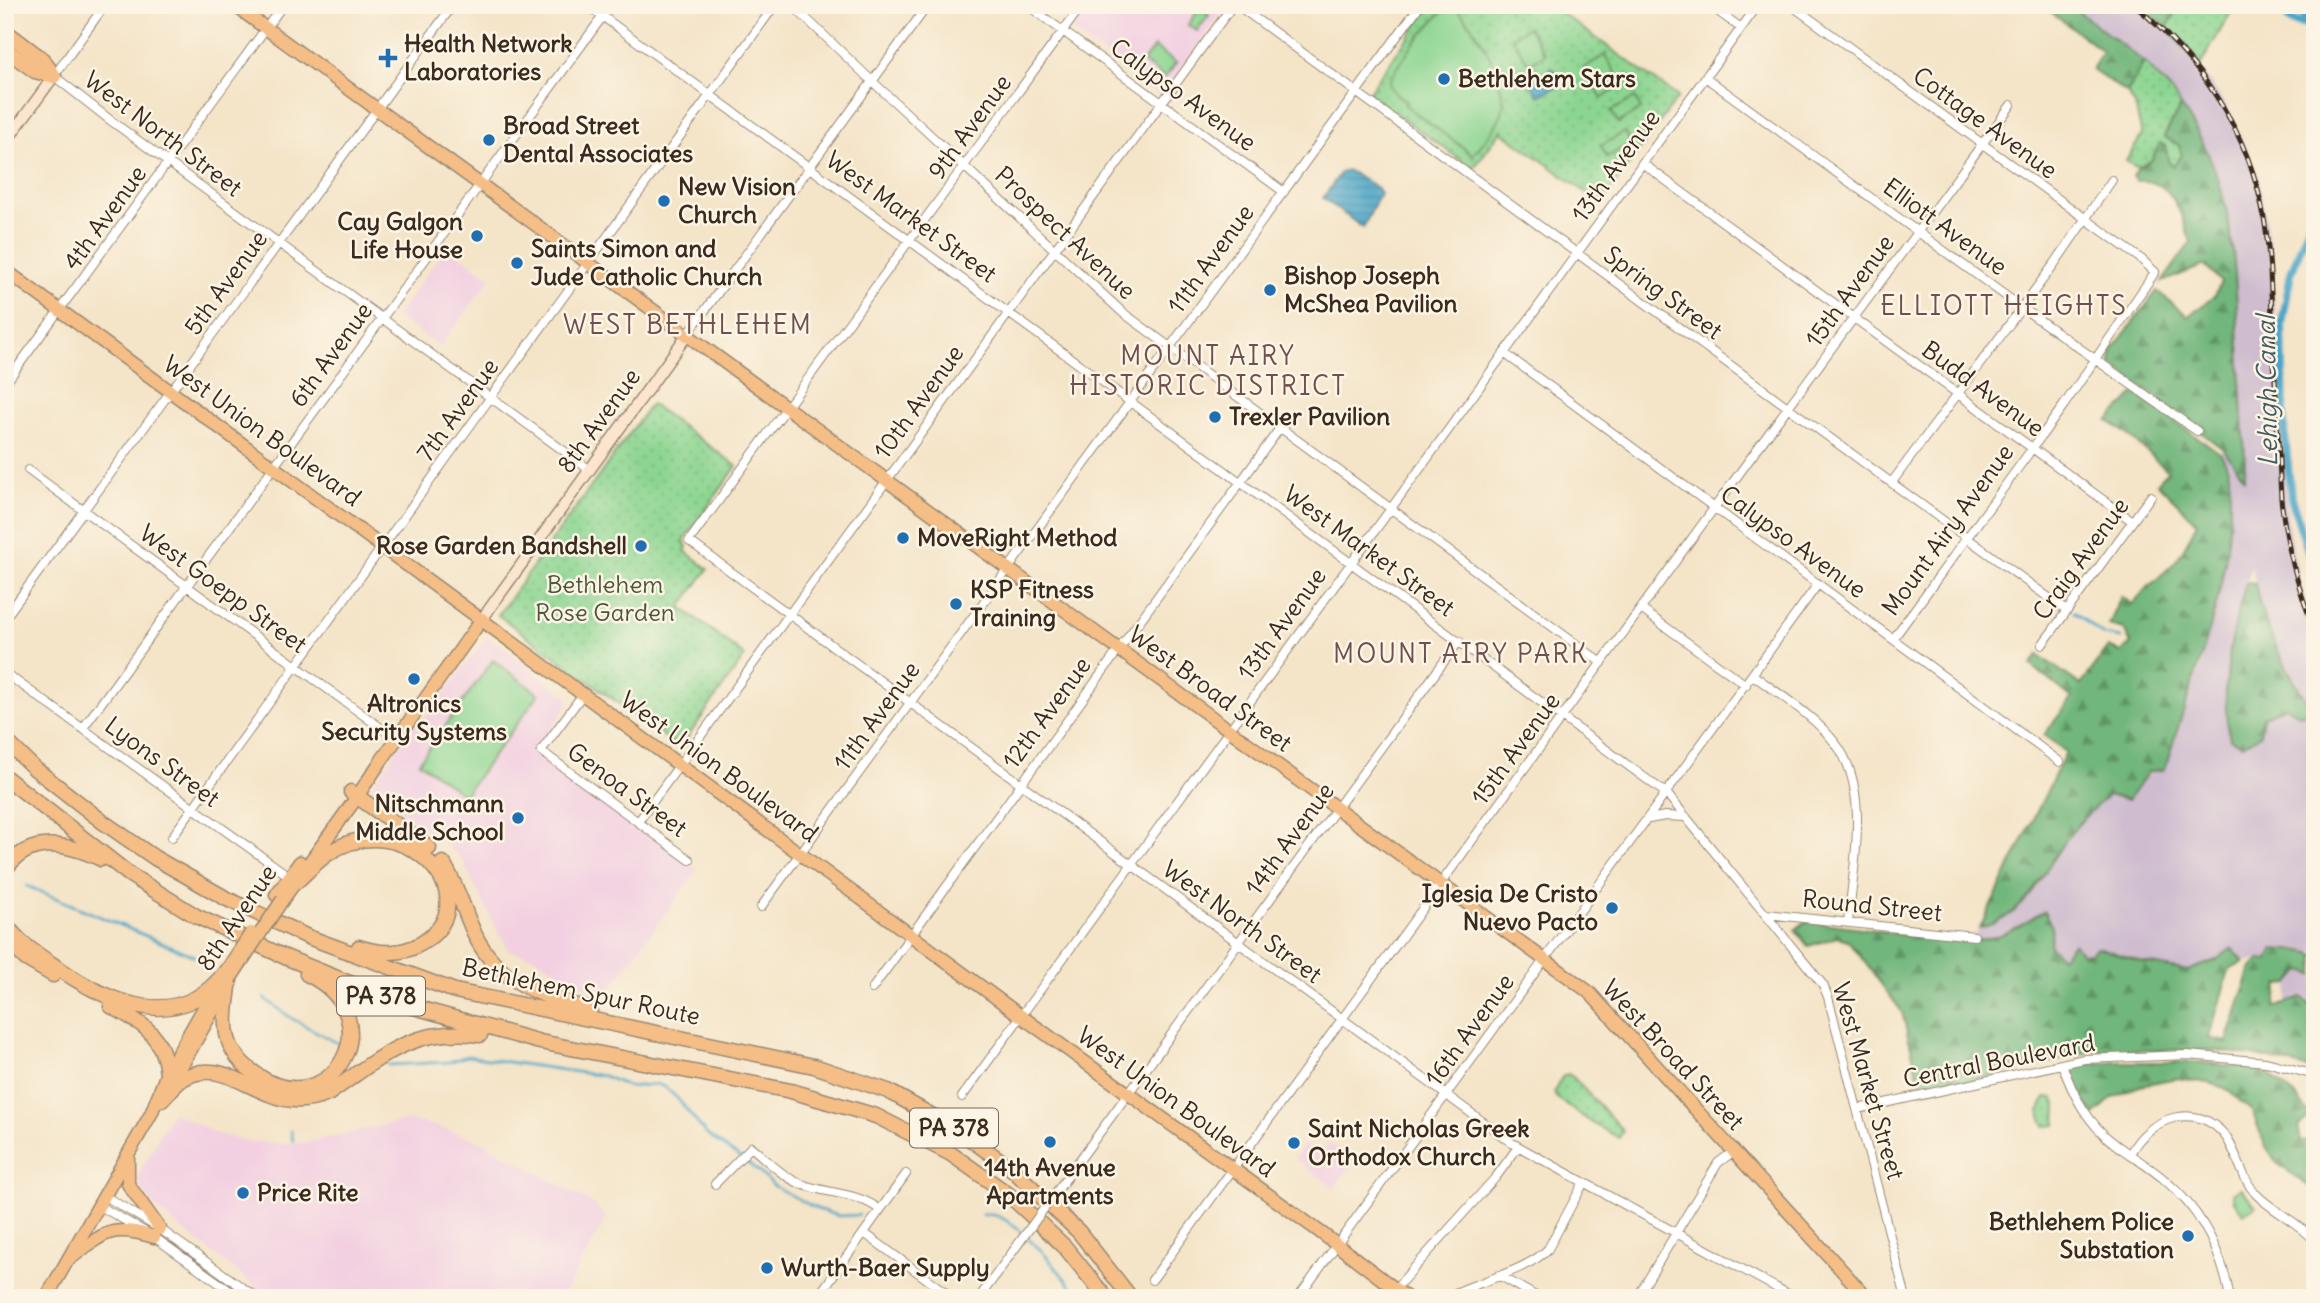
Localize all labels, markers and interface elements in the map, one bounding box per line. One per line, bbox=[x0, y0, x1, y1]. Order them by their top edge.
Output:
place label: Health Network Laboratories bbox=[404, 28, 573, 86]
street label: Calypso Avenue bbox=[1105, 31, 1262, 157]
marker: Health Network Laboratories bbox=[378, 48, 398, 68]
street label: Cottage Avenue bbox=[1908, 60, 2064, 185]
place label: Bethlehem Stars bbox=[1458, 63, 1636, 93]
street label: West North Street bbox=[79, 64, 248, 202]
street label: 9th Avenue bbox=[921, 68, 1017, 185]
marker: Bethlehem Stars bbox=[1436, 71, 1452, 87]
street label: 13th Avenue bbox=[1564, 103, 1666, 227]
place label: Broad Street Dental Associates bbox=[503, 110, 693, 168]
marker: Broad Street Dental Associates bbox=[481, 132, 497, 148]
street label: West Market Street bbox=[820, 144, 1003, 288]
street label: 4th Avenue bbox=[56, 159, 152, 276]
street label: Prospect Avenue bbox=[989, 159, 1142, 305]
place label: New Vision Church bbox=[678, 171, 796, 229]
street label: Elliott Avenue bbox=[1878, 171, 2013, 281]
marker: New Vision Church bbox=[656, 193, 672, 209]
street label: 11th Avenue bbox=[1161, 198, 1260, 319]
place label: Cay Galgon Life House bbox=[337, 206, 463, 264]
street label: 5th Avenue bbox=[177, 224, 273, 341]
marker: Cay Galgon Life House bbox=[469, 228, 485, 244]
street label: 15th Avenue bbox=[1798, 228, 1900, 352]
place label: Saints Simon and Jude Catholic Church bbox=[531, 233, 762, 291]
street label: Spring Street bbox=[1598, 239, 1729, 345]
marker: Saints Simon and Jude Catholic Church bbox=[509, 255, 525, 271]
place label: Bishop Joseph McShea Pavilion bbox=[1284, 260, 1458, 318]
marker: Bishop Joseph McShea Pavilion bbox=[1262, 282, 1278, 298]
district label: ELLIOTT HEIGHTS bbox=[1880, 289, 2128, 322]
street label: 6th Avenue bbox=[282, 296, 378, 413]
district label: WEST BETHLEHEM bbox=[563, 308, 813, 341]
water label: Lehigh Canal bbox=[2249, 312, 2284, 467]
street label: Budd Avenue bbox=[1917, 334, 2051, 443]
street label: 10th Avenue bbox=[867, 339, 970, 464]
district label: MOUNT AIRY HISTORIC DISTRICT bbox=[1069, 339, 1347, 402]
street label: West Union Boulevard bbox=[158, 348, 367, 512]
street label: 7th Avenue bbox=[410, 352, 505, 467]
street label: 8th Avenue bbox=[550, 362, 646, 479]
place label: Trexler Pavilion bbox=[1229, 401, 1390, 431]
marker: Trexler Pavilion bbox=[1207, 409, 1223, 425]
street label: Mount Airy Avenue bbox=[1875, 438, 2019, 621]
street label: West Market Street bbox=[1278, 478, 1461, 622]
street label: Calypso Avenue bbox=[1715, 478, 1872, 604]
street label: Craig Avenue bbox=[2026, 491, 2135, 625]
street label: West Goepp Street bbox=[134, 517, 313, 659]
place label: MoveRight Method bbox=[917, 522, 1117, 552]
place label: Rose Garden Bandshell bbox=[376, 530, 627, 560]
marker: MoveRight Method bbox=[895, 530, 911, 546]
marker: Rose Garden Bandshell bbox=[633, 538, 649, 554]
street label: 13th Avenue bbox=[1230, 561, 1332, 685]
park label: Bethlehem Rose Garden bbox=[535, 569, 675, 627]
place label: KSP Fitness Training bbox=[970, 574, 1094, 632]
marker: KSP Fitness Training bbox=[948, 596, 964, 612]
street label: West Broad Street bbox=[1123, 619, 1298, 758]
district label: MOUNT AIRY PARK bbox=[1333, 637, 1589, 670]
street label: 12th Avenue bbox=[996, 651, 1097, 774]
street label: 11th Avenue bbox=[827, 655, 926, 776]
marker: Altronics Security Systems bbox=[406, 671, 422, 687]
street label: West Union Boulevard bbox=[615, 684, 824, 848]
street label: 15th Avenue bbox=[1464, 686, 1566, 810]
place label: Altronics Security Systems bbox=[321, 688, 507, 746]
street label: Lyons Street bbox=[99, 710, 226, 813]
street label: Genoa Street bbox=[562, 736, 693, 843]
street label: 14th Avenue bbox=[1238, 776, 1340, 900]
place label: Nitschmann Middle School bbox=[355, 788, 504, 846]
marker: Nitschmann Middle School bbox=[510, 810, 526, 826]
street label: West North Street bbox=[1157, 853, 1328, 989]
street label: 8th Avenue bbox=[190, 859, 283, 976]
place label: Iglesia De Cristo Nuevo Pacto bbox=[1422, 878, 1598, 936]
street label: Round Street bbox=[1801, 883, 1943, 927]
marker: Iglesia De Cristo Nuevo Pacto bbox=[1604, 900, 1620, 916]
street label: Bethlehem Spur Route bbox=[460, 951, 703, 1031]
street label: 16th Avenue bbox=[1418, 967, 1520, 1091]
street label: West Broad Street bbox=[1596, 973, 1751, 1136]
road number: PA 378 bbox=[337, 976, 425, 1015]
street label: West Market Street bbox=[1826, 978, 1912, 1183]
street label: West Union Boulevard bbox=[1072, 1019, 1281, 1183]
street label: Central Boulevard bbox=[1900, 1027, 2097, 1093]
road number: PA 378 bbox=[910, 1108, 998, 1148]
place label: Saint Nicholas Greek Orthodox Church bbox=[1308, 1113, 1530, 1171]
marker: 14th Avenue Apartments bbox=[1042, 1134, 1058, 1150]
marker: Saint Nicholas Greek Orthodox Church bbox=[1286, 1135, 1302, 1151]
place label: 14th Avenue Apartments bbox=[984, 1152, 1116, 1210]
place label: Price Rite bbox=[257, 1177, 358, 1207]
marker: Price Rite bbox=[235, 1185, 251, 1201]
place label: Bethlehem Police Substation bbox=[1989, 1206, 2174, 1264]
marker: Bethlehem Police Substation bbox=[2180, 1228, 2196, 1244]
place label: Wurth-Baer Supply bbox=[781, 1252, 990, 1282]
marker: Wurth-Baer Supply bbox=[759, 1260, 775, 1276]

